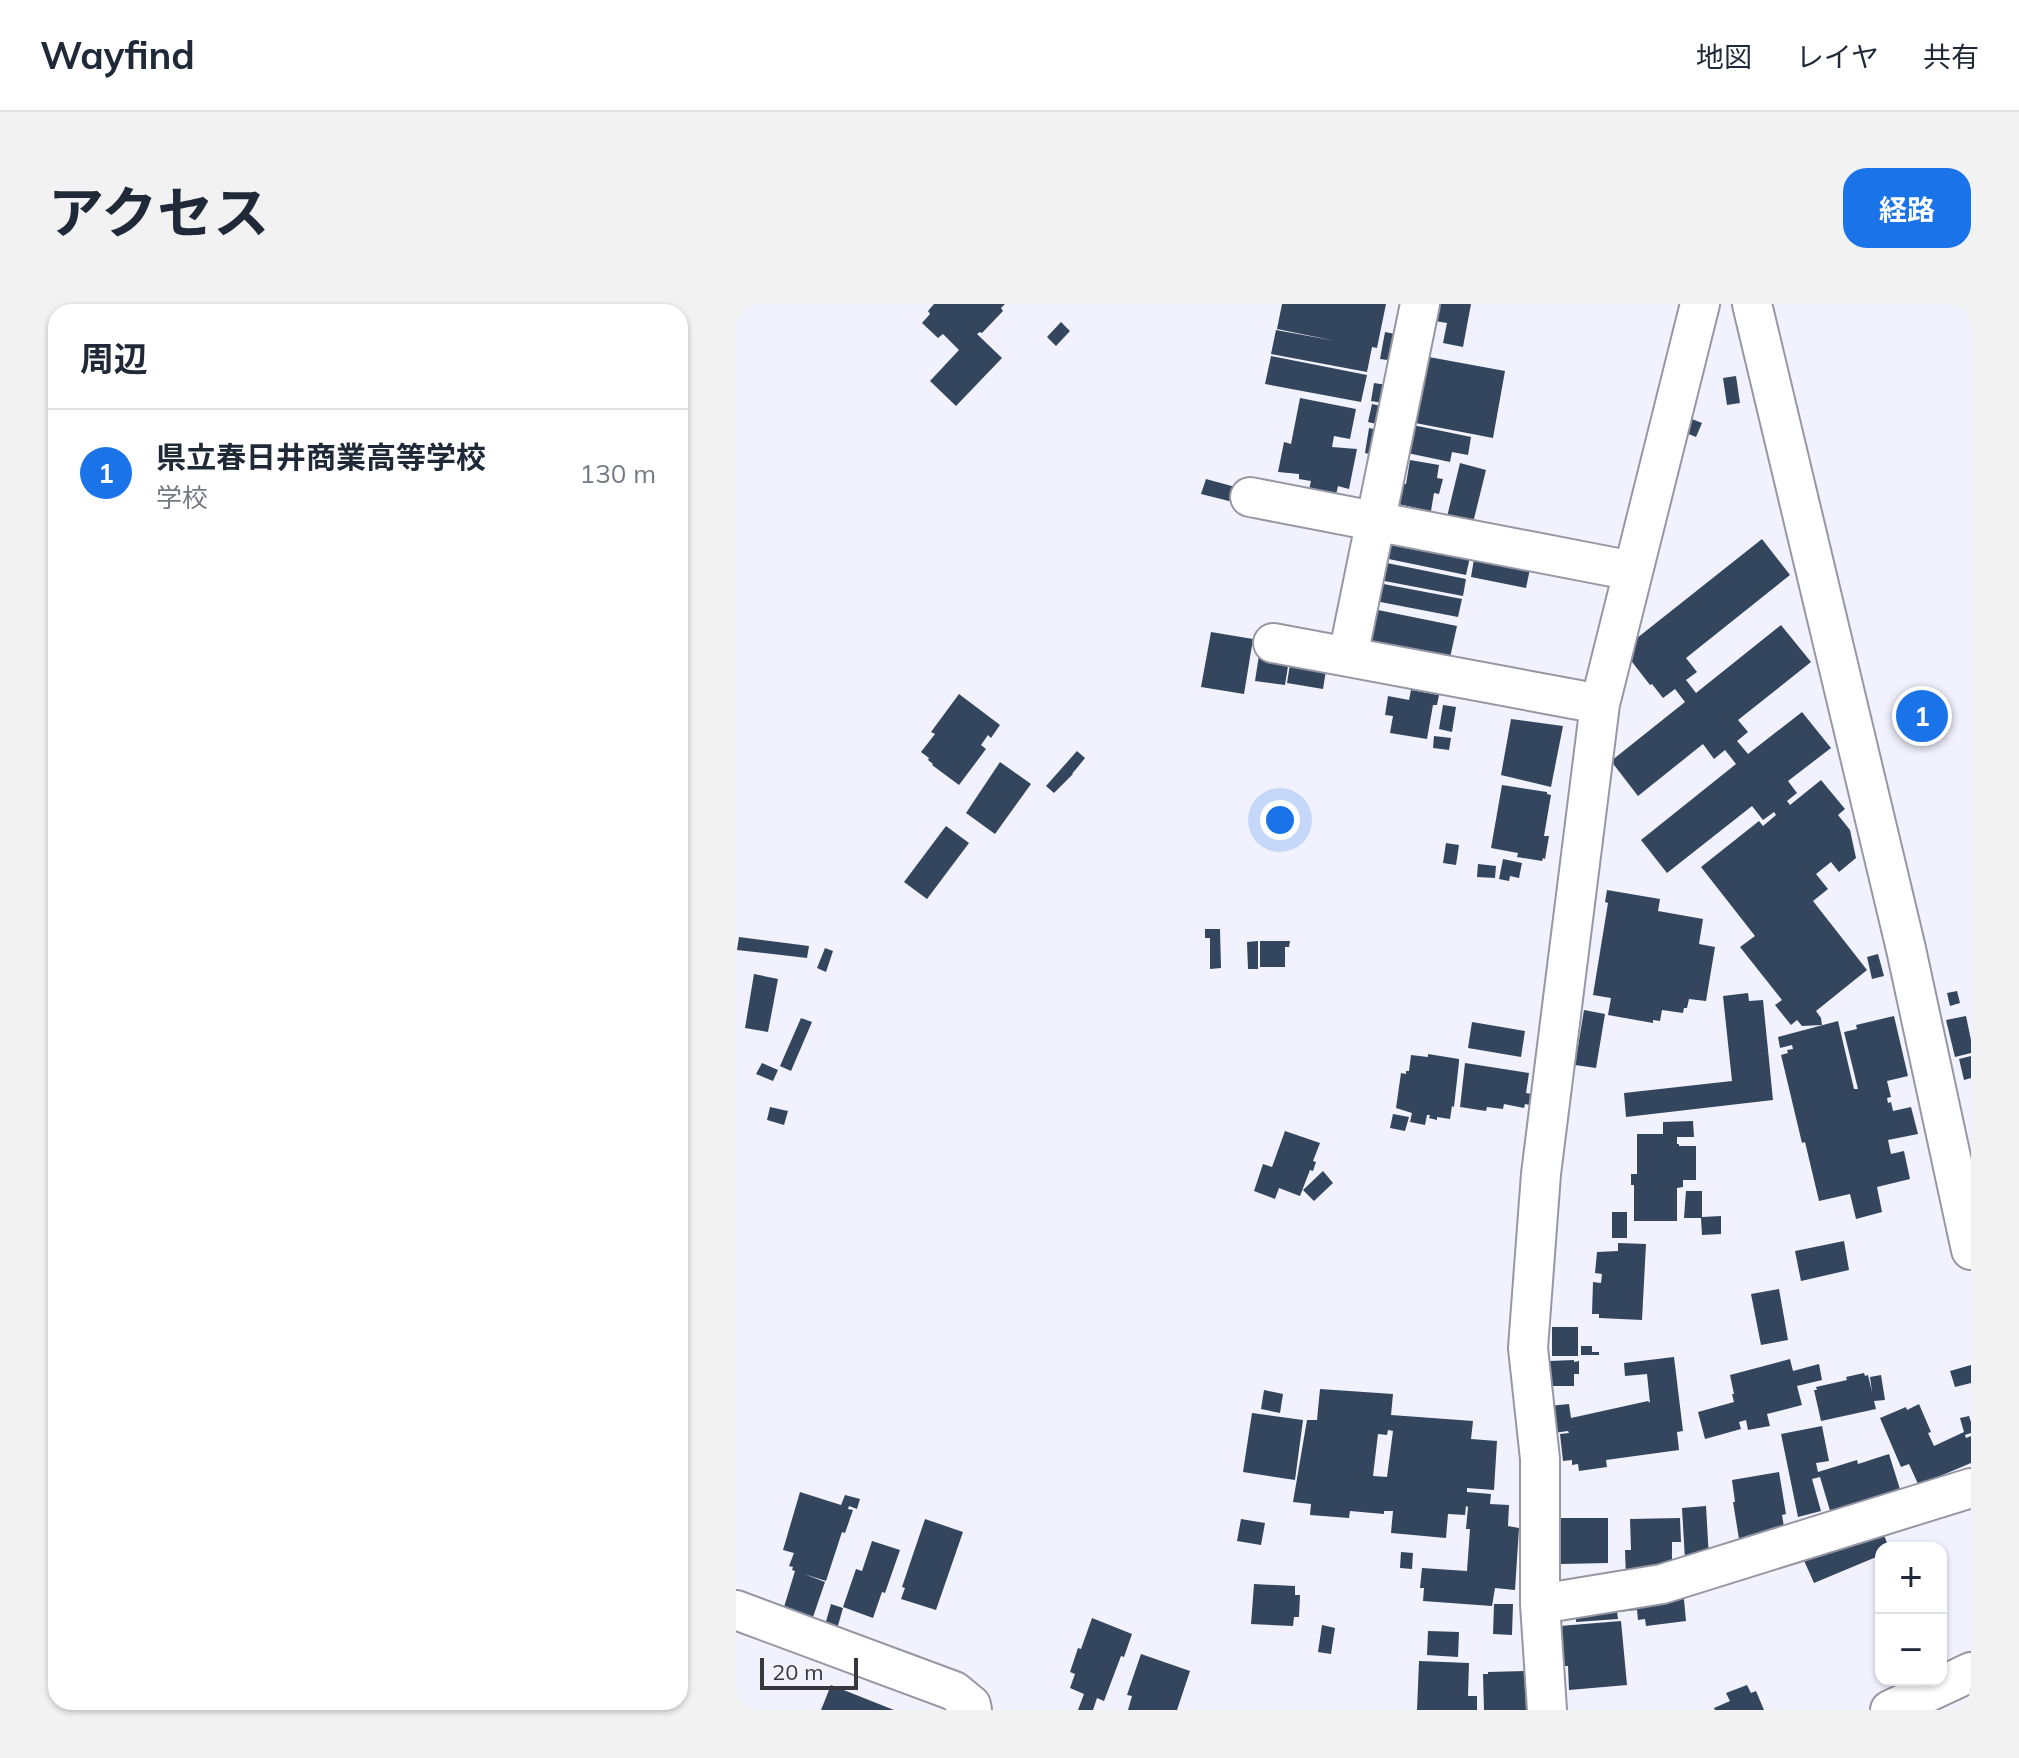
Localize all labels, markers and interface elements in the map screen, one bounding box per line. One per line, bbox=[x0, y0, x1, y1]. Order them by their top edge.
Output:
text: Wayfind bbox=[40, 31, 195, 79]
text: 地図 bbox=[1696, 39, 1752, 74]
text: レイヤ bbox=[1796, 39, 1879, 74]
text: 共有 bbox=[1923, 39, 1979, 74]
button: 経路 bbox=[1843, 168, 1971, 248]
text: アクセス bbox=[48, 177, 269, 247]
text: 周辺 bbox=[80, 337, 148, 380]
text: 県立春日井商業高等学校 bbox=[156, 438, 486, 476]
text: 1 bbox=[98, 457, 114, 490]
text: 130 m bbox=[580, 457, 656, 490]
text: 学校 bbox=[156, 481, 208, 514]
pin: 1 bbox=[1896, 686, 1948, 746]
your location bbox=[1260, 800, 1300, 840]
map controls bbox=[1875, 1542, 1947, 1686]
button: + bbox=[1875, 1542, 1947, 1614]
button: − bbox=[1875, 1614, 1947, 1686]
scale bar bbox=[760, 1654, 858, 1690]
text: 20 m bbox=[772, 1658, 823, 1686]

